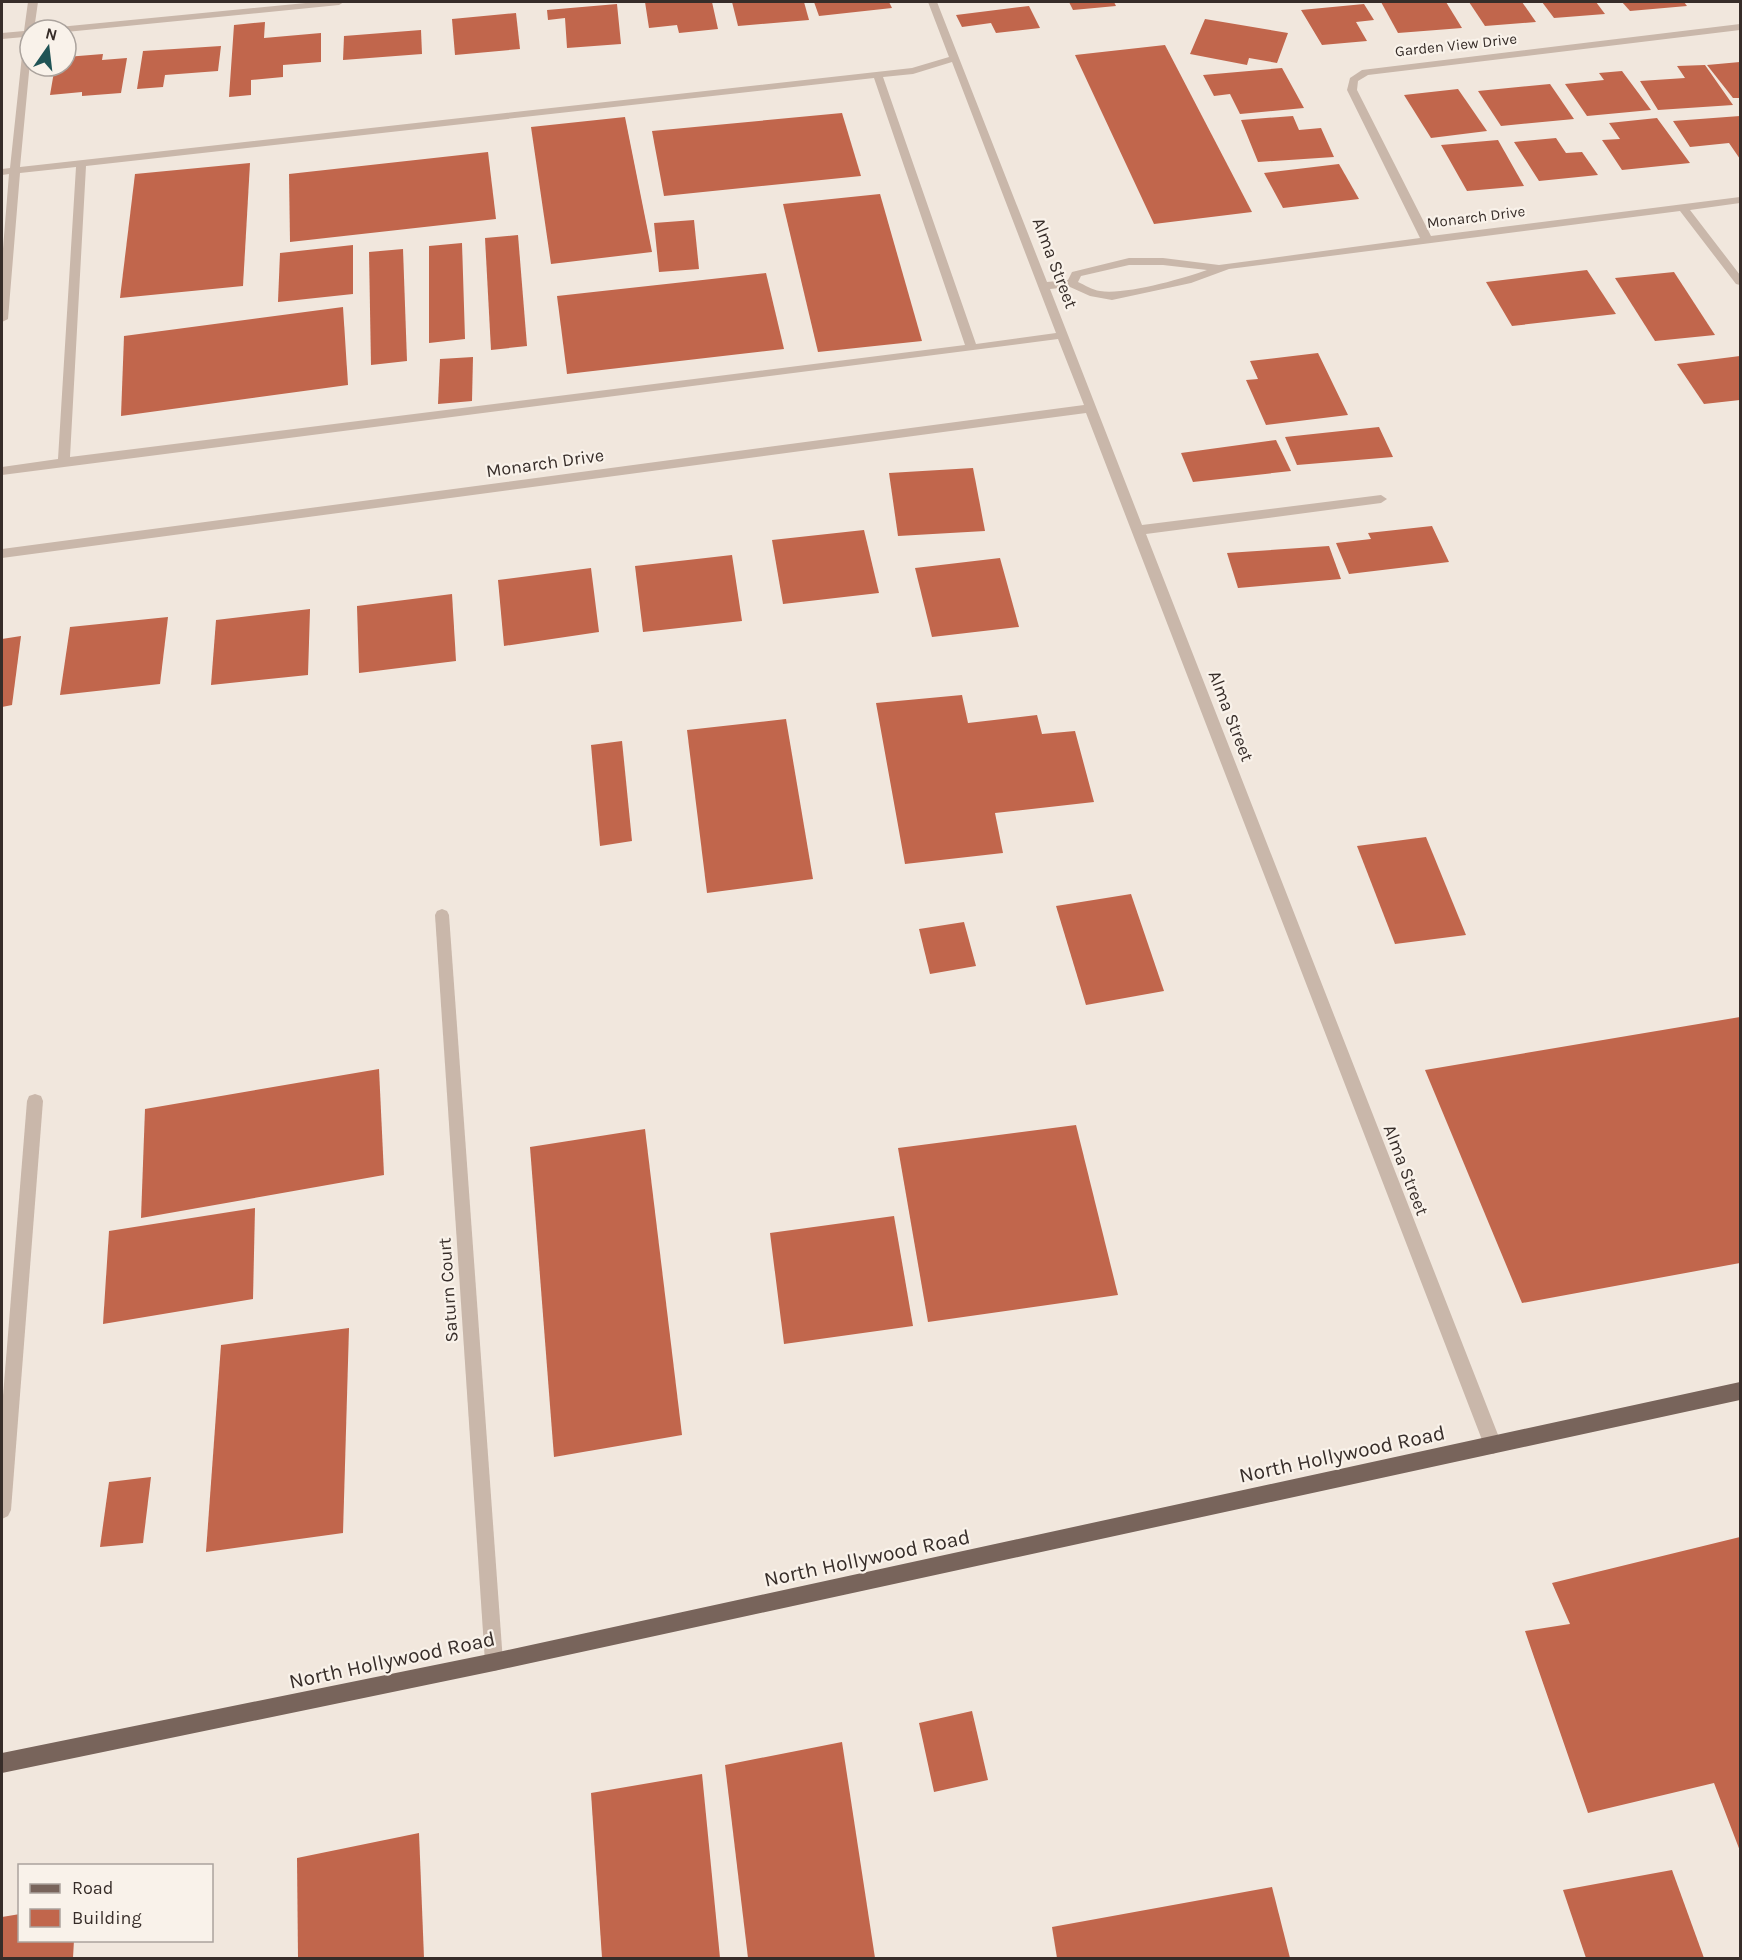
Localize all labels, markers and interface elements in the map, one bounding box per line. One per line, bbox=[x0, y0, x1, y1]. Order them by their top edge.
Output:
north arrow bbox=[18, 18, 78, 78]
text: N bbox=[44, 23, 59, 45]
street label: Garden View Drive bbox=[1394, 30, 1518, 60]
street label: Monarch Drive bbox=[1426, 202, 1526, 232]
street label: Alma Street bbox=[1028, 214, 1083, 312]
street label: Monarch Drive bbox=[485, 444, 605, 482]
street label: Alma Street bbox=[1204, 667, 1259, 765]
street label: Alma Street bbox=[1379, 1121, 1434, 1219]
street label: Saturn Court bbox=[433, 1237, 463, 1343]
street label: North Hollywood Road bbox=[1237, 1420, 1447, 1488]
street label: North Hollywood Road bbox=[762, 1524, 972, 1592]
street label: North Hollywood Road bbox=[287, 1626, 497, 1694]
legend bbox=[18, 1864, 213, 1942]
text: Road bbox=[72, 1877, 113, 1899]
text: Building bbox=[72, 1907, 142, 1929]

